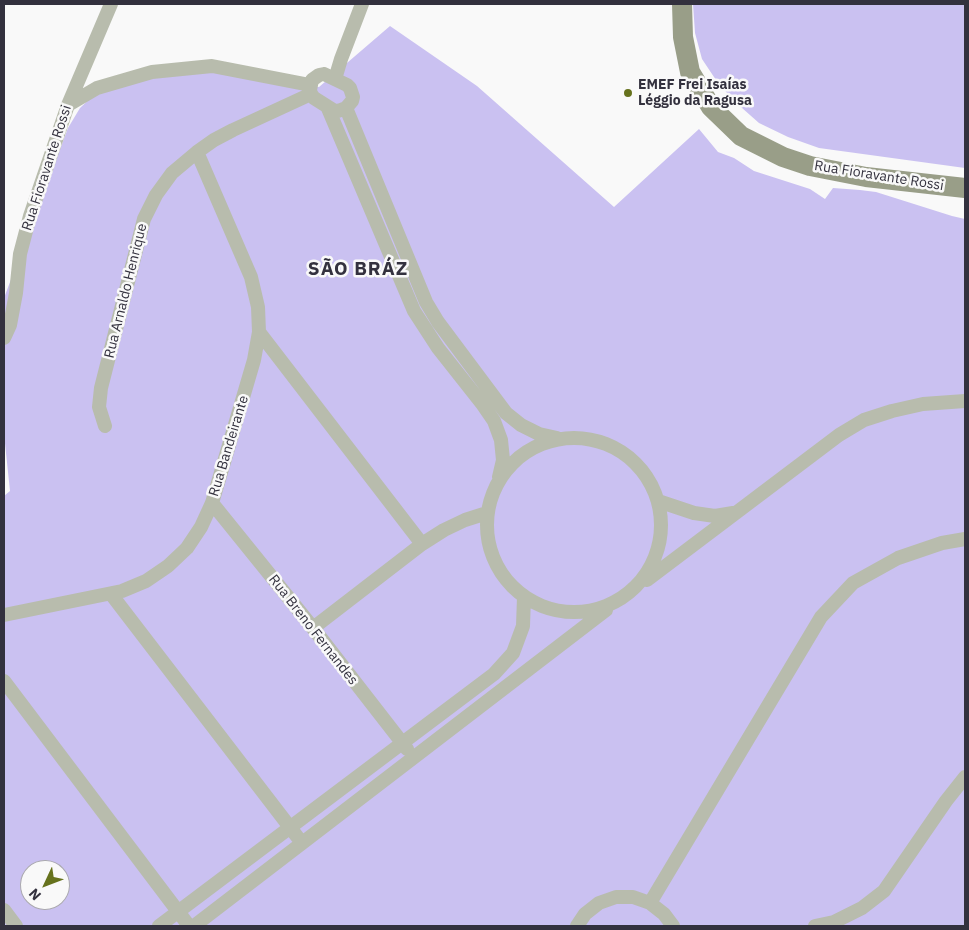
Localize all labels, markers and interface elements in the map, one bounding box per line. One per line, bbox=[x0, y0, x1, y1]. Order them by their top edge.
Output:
place label: EMEF Frei Isaías Léggio da Ragusa bbox=[638, 77, 752, 110]
marker: EMEF Frei Isaías Léggio da Ragusa bbox=[622, 87, 634, 99]
street label: Rua Fioravante Rossi bbox=[19, 103, 75, 233]
street label: Rua Fioravante Rossi bbox=[813, 157, 945, 195]
street label: Rua Arnaldo Henrique bbox=[101, 222, 151, 360]
district label: SÃO BRÁZ bbox=[307, 259, 409, 281]
street label: Rua Bandeirante bbox=[206, 394, 252, 498]
street label: Rua Breno Fernandes bbox=[265, 572, 361, 688]
north arrow bbox=[20, 860, 70, 910]
text: N bbox=[25, 885, 45, 904]

